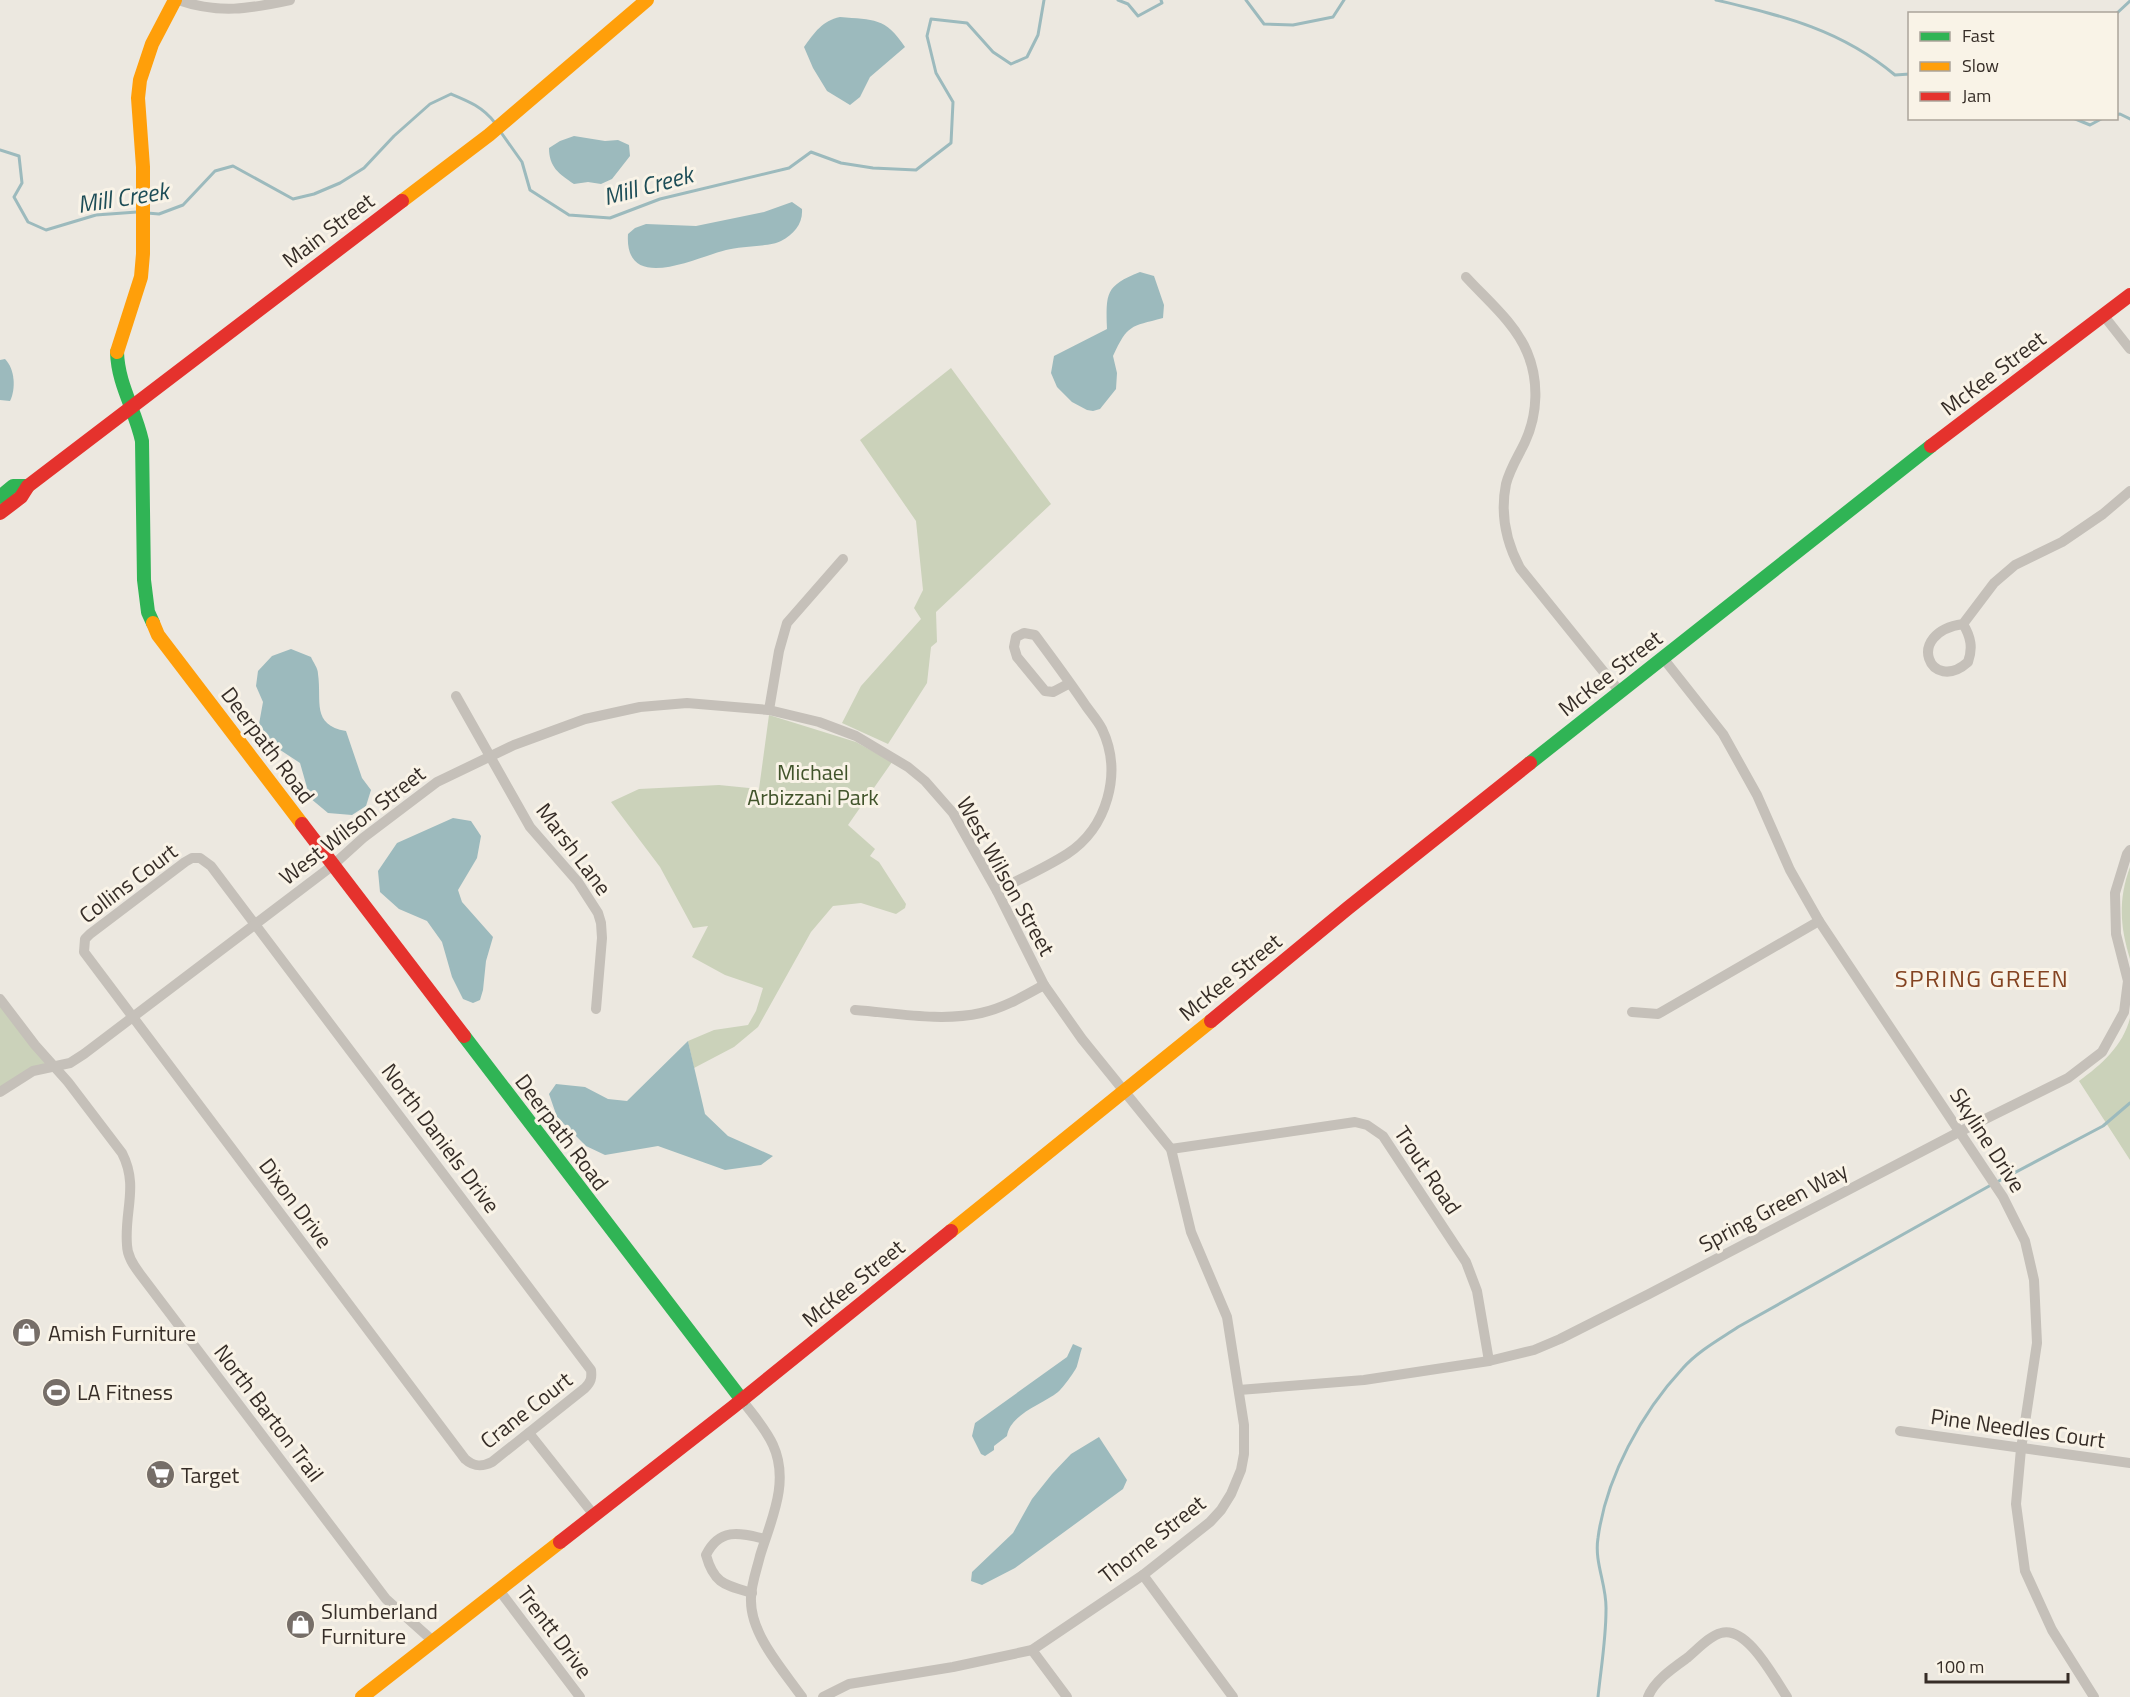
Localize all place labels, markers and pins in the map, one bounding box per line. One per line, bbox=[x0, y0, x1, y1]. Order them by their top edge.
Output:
place label: Amish Furniture bbox=[48, 1316, 196, 1350]
shop icon: Amish Furniture bbox=[11, 1317, 43, 1349]
place label: LA Fitness bbox=[77, 1375, 173, 1409]
sports icon: LA Fitness bbox=[40, 1376, 72, 1408]
place label: Target bbox=[181, 1458, 239, 1492]
supermarket icon: Target bbox=[144, 1459, 176, 1491]
place label: Slumberland Furniture bbox=[321, 1594, 438, 1653]
shop icon: Slumberland Furniture bbox=[284, 1608, 316, 1640]

